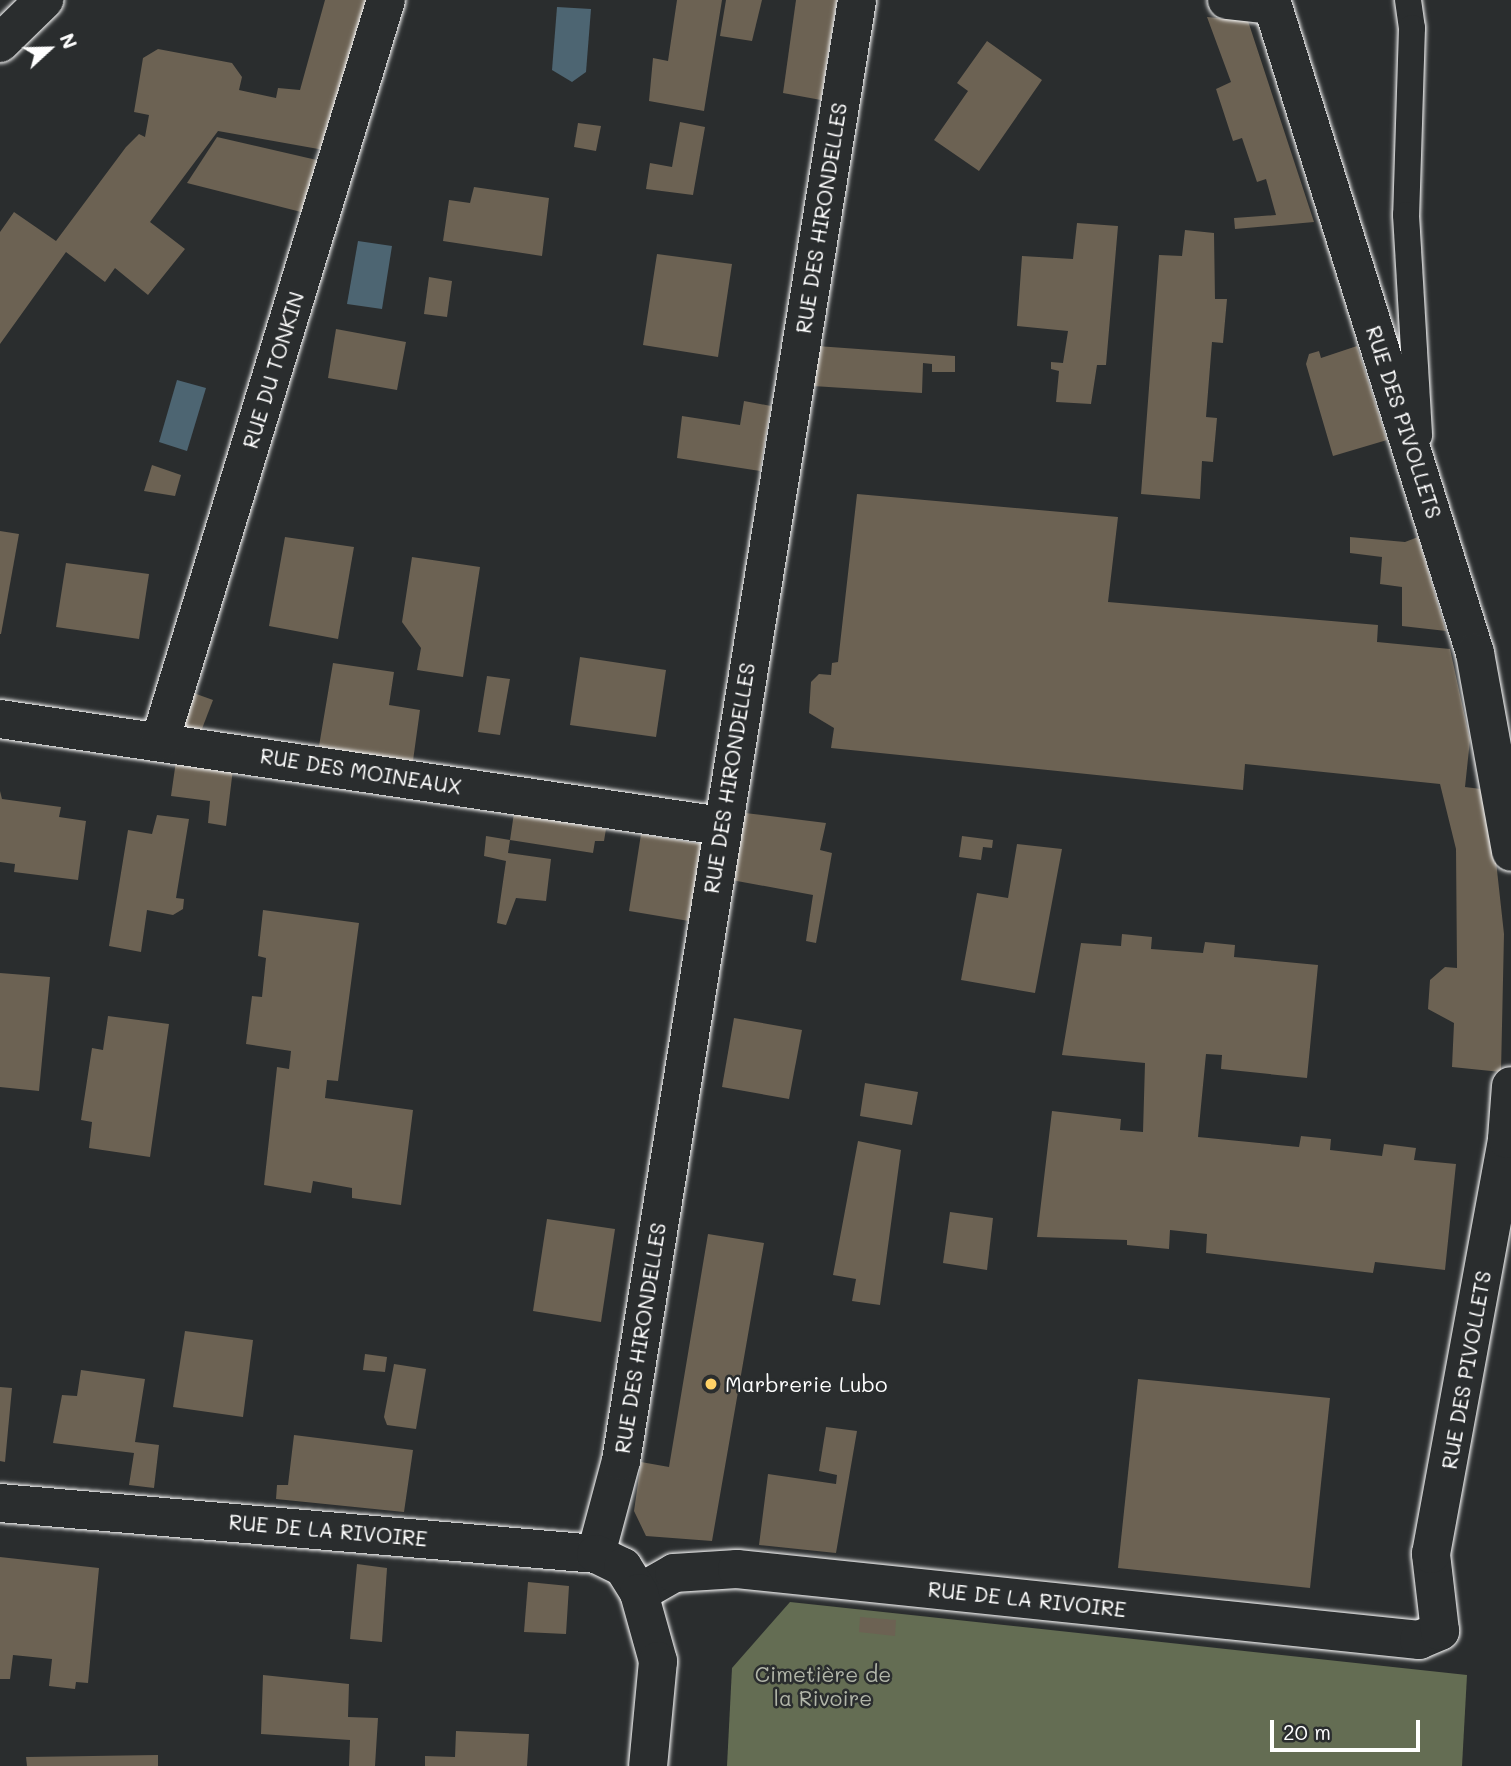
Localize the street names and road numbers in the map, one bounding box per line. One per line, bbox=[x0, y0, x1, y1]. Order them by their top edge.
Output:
street label: RUE DES HIRONDELLES bbox=[790, 101, 852, 335]
street label: RUE DU TONKIN bbox=[237, 289, 309, 451]
street label: RUE DES PIVOLLETS bbox=[1361, 323, 1447, 521]
street label: RUE DES HIRONDELLES bbox=[698, 661, 760, 895]
street label: RUE DES MOINEAUX bbox=[258, 743, 464, 799]
street label: RUE DES HIRONDELLES bbox=[609, 1221, 671, 1455]
street label: RUE DES PIVOLLETS bbox=[1436, 1269, 1496, 1471]
street label: RUE DE LA RIVOIRE bbox=[228, 1509, 428, 1551]
street label: RUE DE LA RIVOIRE bbox=[927, 1576, 1127, 1622]

